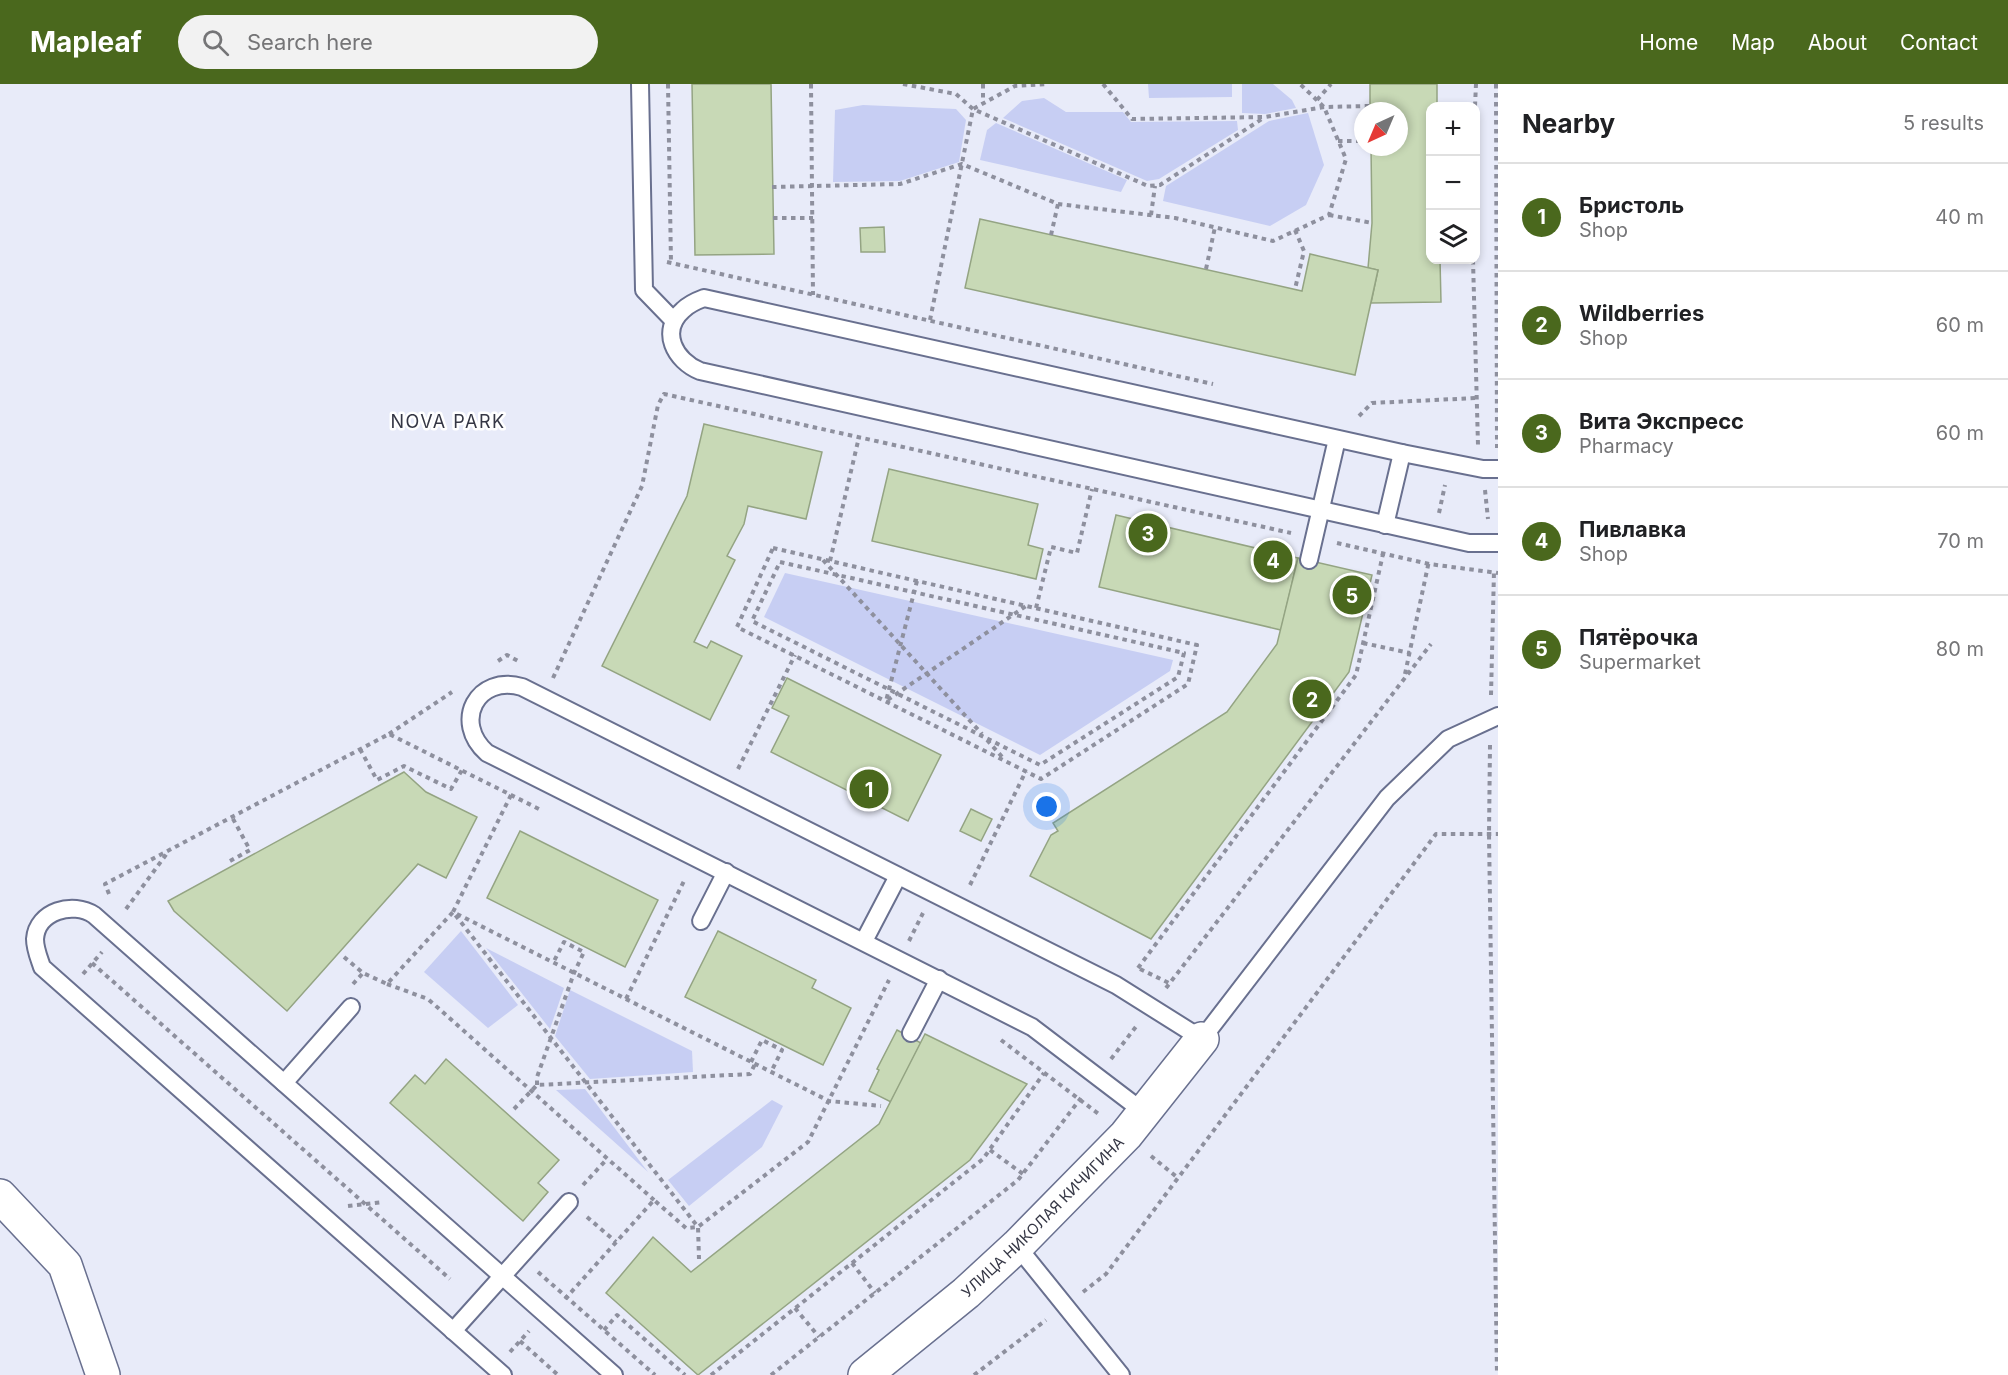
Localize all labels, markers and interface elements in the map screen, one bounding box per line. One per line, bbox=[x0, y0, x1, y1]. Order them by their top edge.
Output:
search box bbox=[178, 15, 598, 69]
text: Mapleaf bbox=[30, 25, 142, 59]
icon: search bbox=[199, 26, 232, 59]
text: Search here bbox=[247, 29, 373, 55]
text: Home bbox=[1639, 30, 1698, 55]
text: Map bbox=[1731, 30, 1775, 55]
text: About bbox=[1808, 30, 1867, 55]
text: Contact bbox=[1900, 30, 1978, 55]
north arrow bbox=[1354, 102, 1408, 156]
map controls bbox=[1426, 102, 1480, 264]
button: + bbox=[1426, 102, 1480, 156]
text: Nearby bbox=[1522, 108, 1615, 139]
text: 5 results bbox=[1903, 111, 1984, 135]
button: − bbox=[1426, 156, 1480, 210]
text: Бристоль bbox=[1579, 192, 1684, 218]
text: 1 bbox=[1537, 205, 1546, 229]
text: 40 m bbox=[1935, 205, 1984, 229]
button: layers bbox=[1426, 210, 1480, 264]
text: Shop bbox=[1579, 218, 1628, 242]
text: Wildberries bbox=[1579, 300, 1704, 326]
text: 2 bbox=[1535, 313, 1548, 337]
text: 60 m bbox=[1936, 313, 1984, 337]
text: Shop bbox=[1579, 326, 1628, 350]
text: Вита Экспресс bbox=[1579, 408, 1744, 434]
district label: NOVA PARK bbox=[390, 411, 506, 432]
text: 3 bbox=[1535, 421, 1548, 445]
text: 60 m bbox=[1936, 421, 1984, 445]
text: Pharmacy bbox=[1579, 434, 1674, 458]
pin: 3 bbox=[1128, 510, 1168, 556]
text: Пивлавка bbox=[1579, 516, 1686, 542]
text: 4 bbox=[1535, 529, 1548, 553]
text: 70 m bbox=[1937, 529, 1984, 553]
pin: 4 bbox=[1254, 538, 1292, 582]
text: Shop bbox=[1579, 542, 1628, 566]
pin: 5 bbox=[1332, 572, 1372, 618]
text: Пятёрочка bbox=[1579, 624, 1698, 650]
text: 5 bbox=[1535, 637, 1548, 661]
text: 80 m bbox=[1936, 637, 1984, 661]
text: Supermarket bbox=[1579, 650, 1701, 674]
pin: 2 bbox=[1292, 676, 1332, 722]
pin: 1 bbox=[850, 766, 888, 812]
your location bbox=[1032, 792, 1061, 821]
street label: УЛИЦА НИКОЛАЯ КИЧИГИНА bbox=[957, 1133, 1128, 1301]

